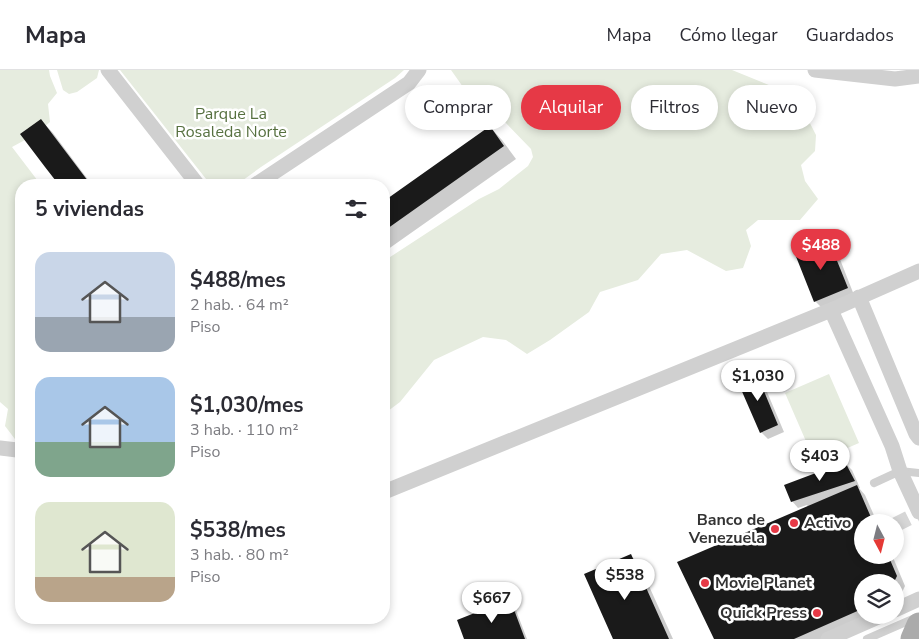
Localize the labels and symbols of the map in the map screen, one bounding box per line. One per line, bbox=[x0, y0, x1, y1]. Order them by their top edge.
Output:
park label: Parque La Rosaleda Norte bbox=[175, 103, 287, 143]
pin: $488 bbox=[791, 228, 851, 271]
pin: $1,030 bbox=[717, 360, 799, 402]
pin: $403 bbox=[790, 440, 850, 482]
place label: Banco de Venezuela bbox=[688, 509, 765, 549]
place label: Activo bbox=[804, 512, 851, 534]
north arrow bbox=[854, 514, 904, 564]
marker: Activo bbox=[788, 517, 800, 529]
marker: Banco de Venezuela bbox=[769, 523, 781, 535]
pin: $538 bbox=[595, 558, 655, 601]
place label: Movie Planet bbox=[715, 572, 813, 594]
marker: Movie Planet bbox=[699, 577, 711, 589]
pin: $667 bbox=[462, 582, 522, 624]
place label: Quick Press bbox=[720, 602, 807, 624]
marker: Quick Press bbox=[811, 607, 823, 619]

